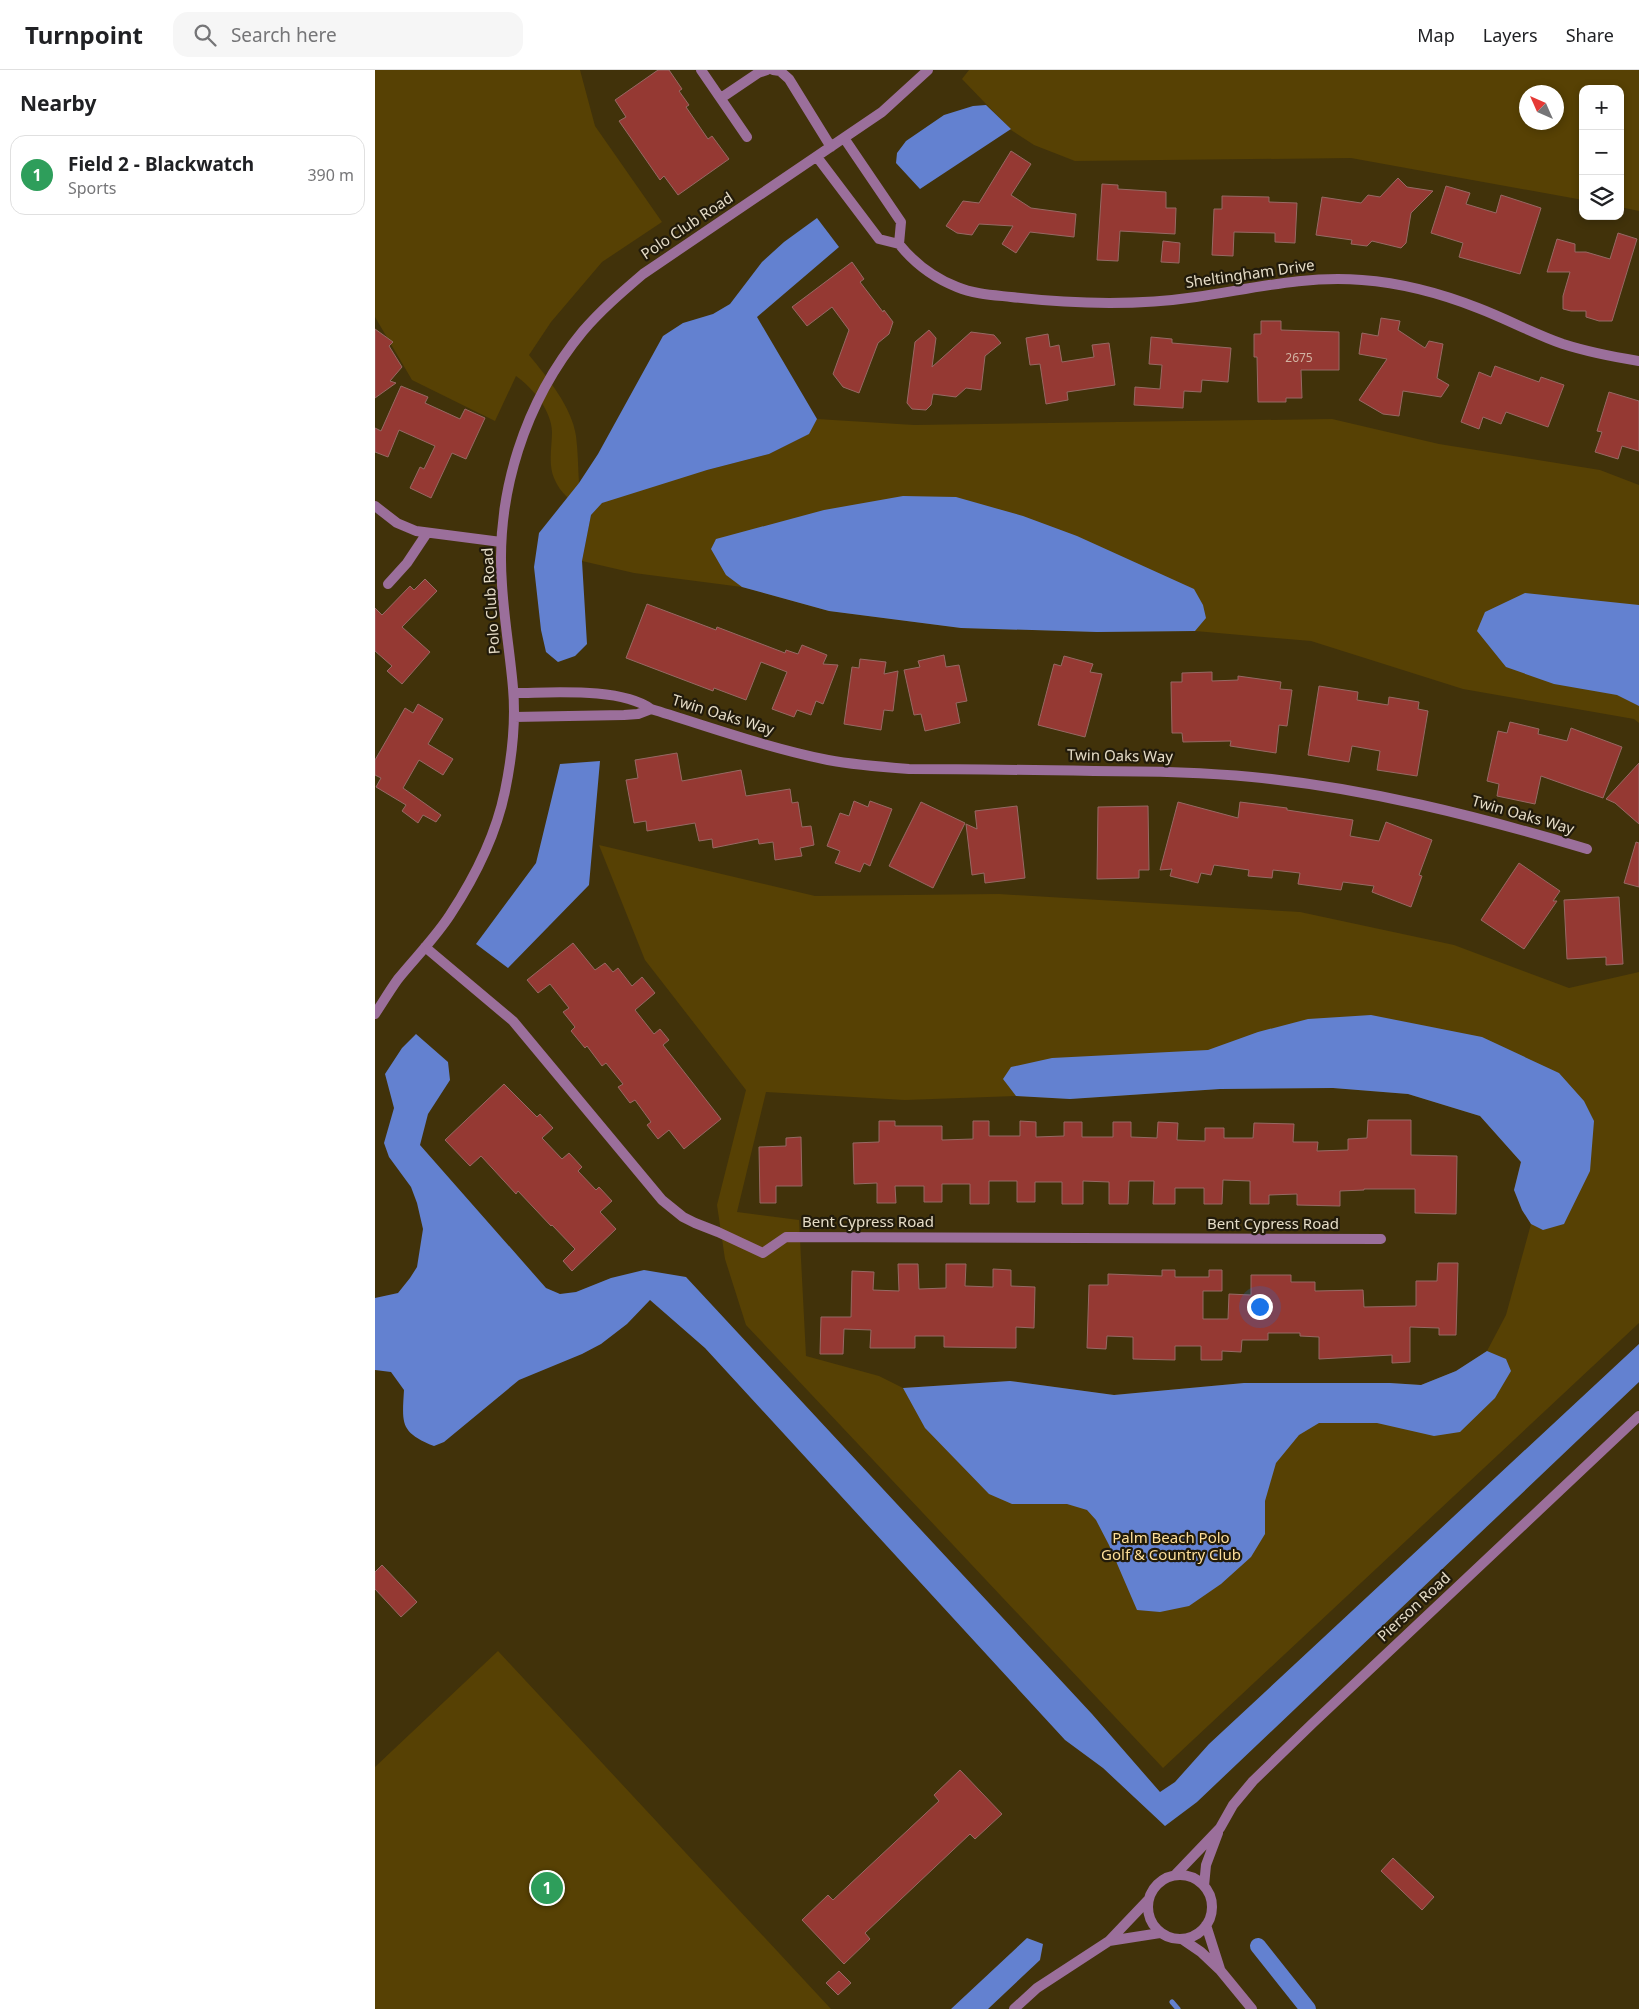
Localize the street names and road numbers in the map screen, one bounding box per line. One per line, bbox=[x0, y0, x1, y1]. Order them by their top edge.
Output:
street label: Polo Club Road bbox=[637, 187, 736, 263]
street label: Sheltingham Drive bbox=[1184, 254, 1316, 292]
street label: Polo Club Road bbox=[476, 547, 504, 655]
street label: Twin Oaks Way bbox=[670, 689, 777, 739]
street label: Twin Oaks Way bbox=[1067, 744, 1173, 766]
street label: Twin Oaks Way bbox=[1470, 790, 1577, 838]
street label: Bent Cypress Road bbox=[802, 1211, 934, 1231]
street label: Bent Cypress Road bbox=[1207, 1213, 1339, 1233]
street label: Pierson Road bbox=[1372, 1567, 1454, 1645]

